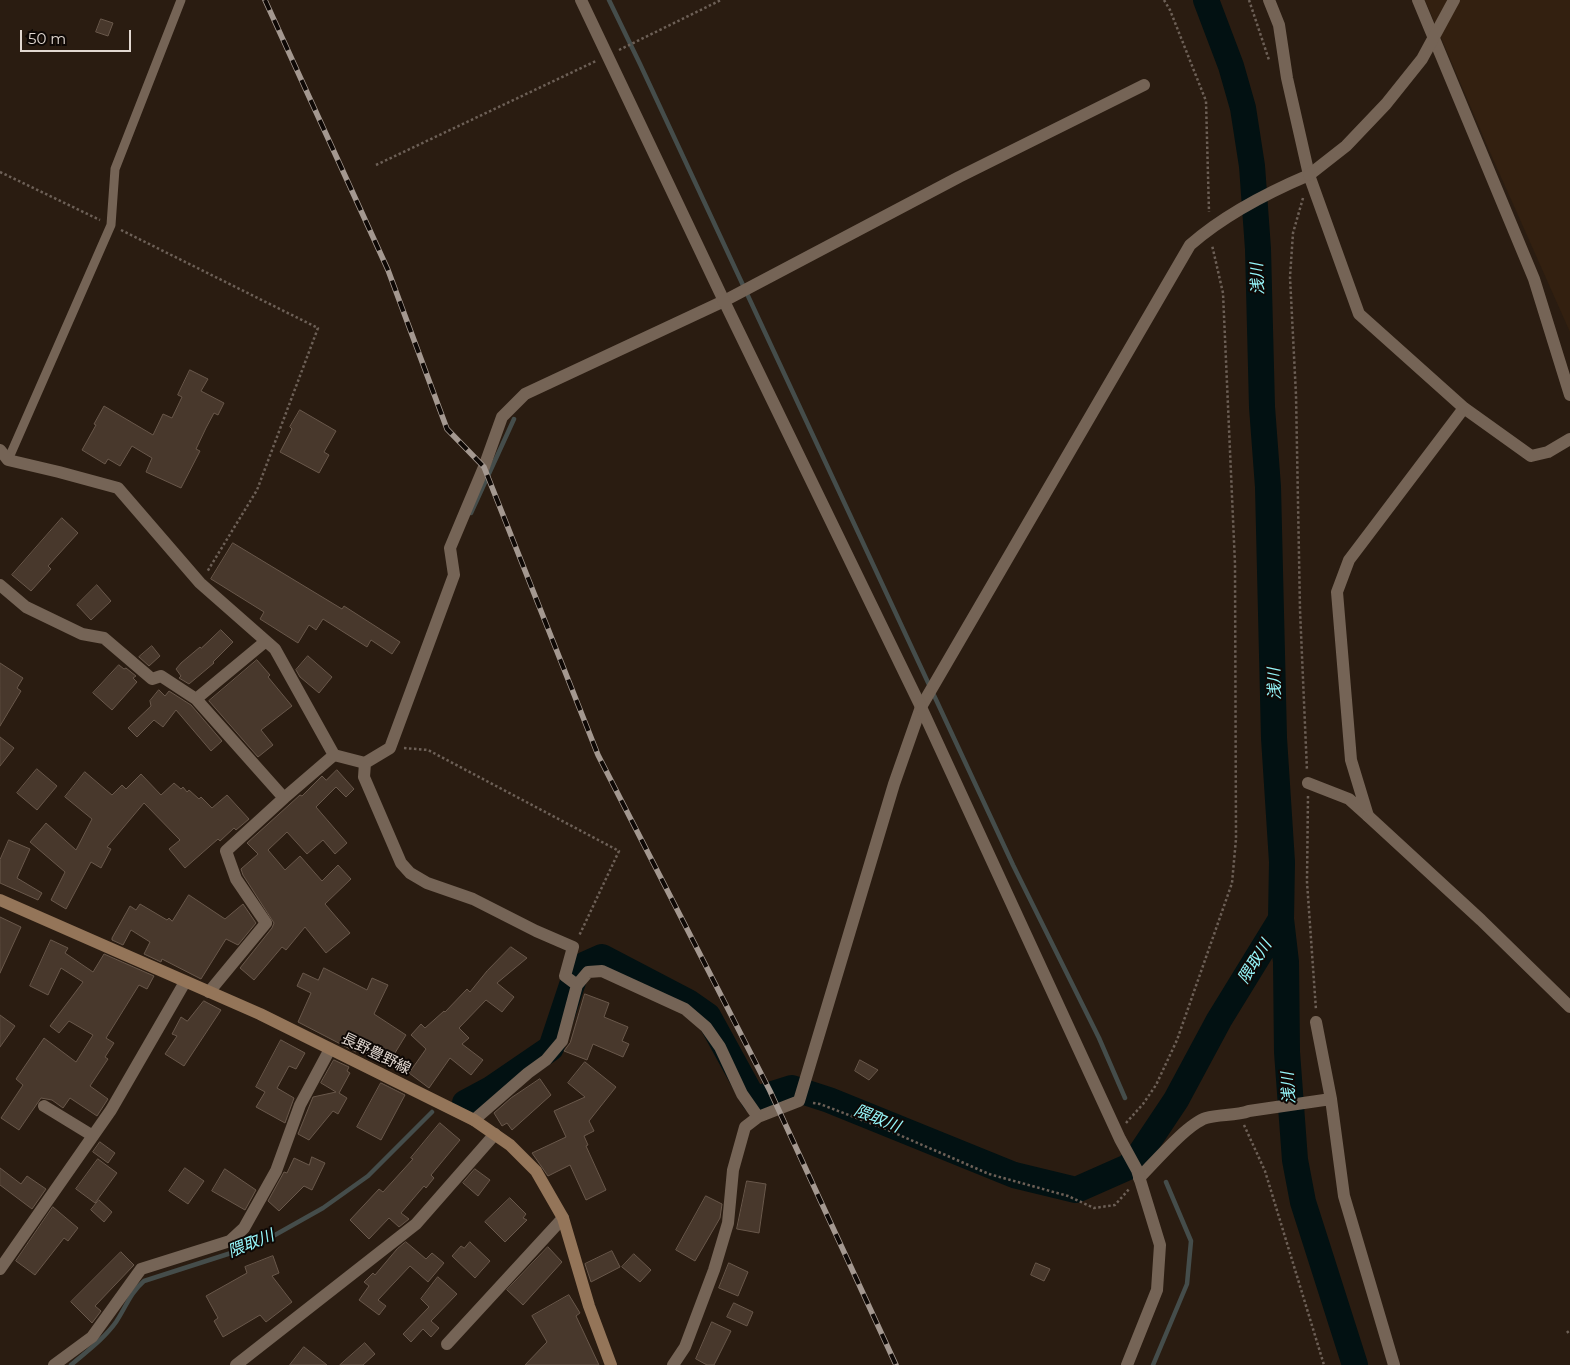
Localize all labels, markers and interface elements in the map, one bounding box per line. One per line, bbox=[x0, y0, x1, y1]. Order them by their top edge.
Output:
scale bar bbox=[22, 20, 134, 52]
text: 50 m bbox=[28, 29, 66, 48]
water label: 浅川 bbox=[1248, 263, 1268, 295]
water label: 浅川 bbox=[1265, 668, 1285, 700]
water label: 隈取川 bbox=[1234, 937, 1276, 987]
street label: 長野豊野線 bbox=[338, 1029, 414, 1079]
water label: 浅川 bbox=[1278, 1071, 1300, 1105]
water label: 隈取川 bbox=[851, 1101, 903, 1137]
water label: 隈取川 bbox=[225, 1226, 277, 1262]

